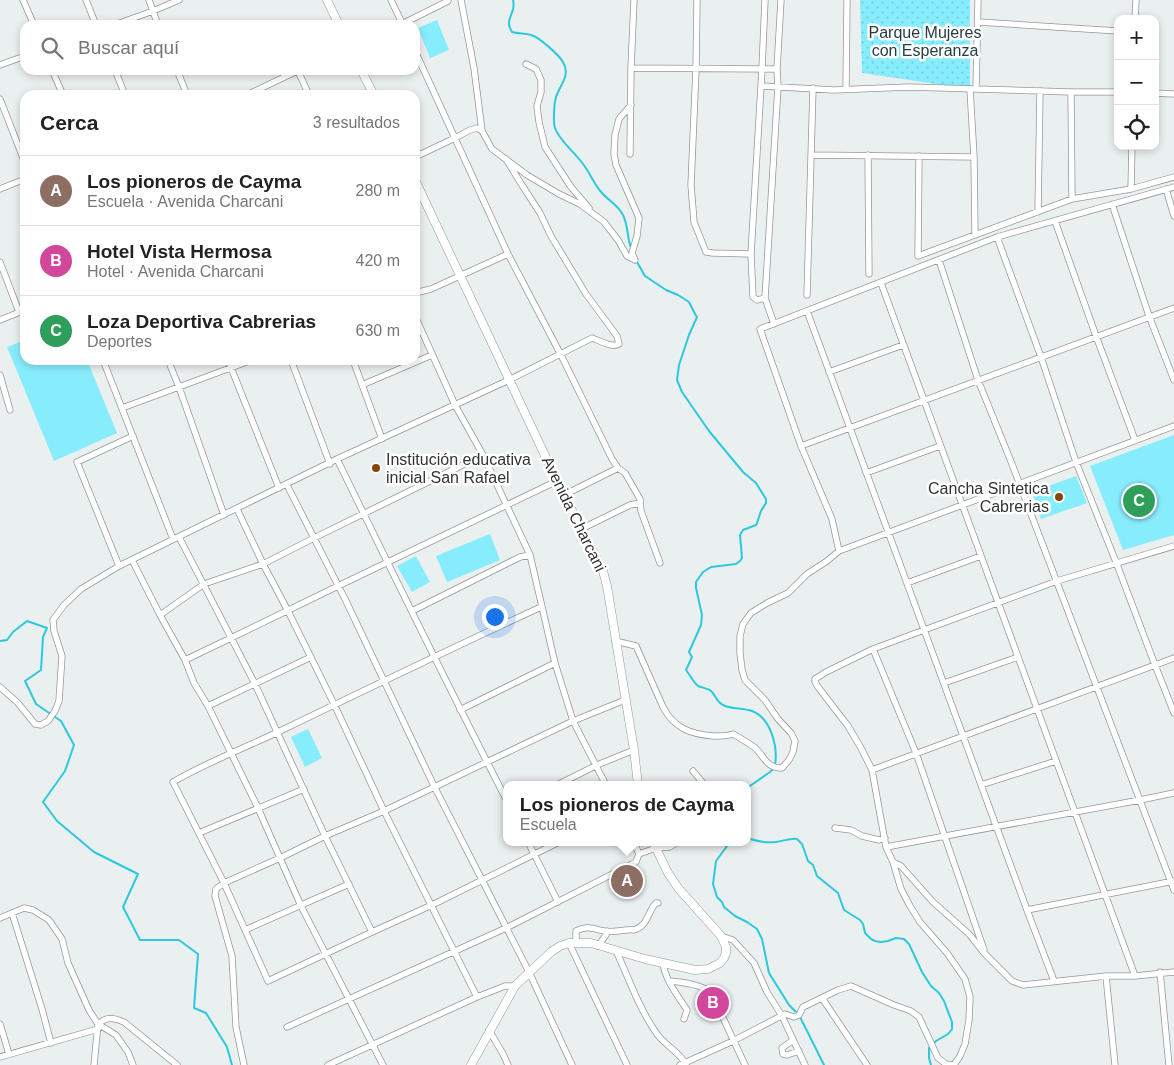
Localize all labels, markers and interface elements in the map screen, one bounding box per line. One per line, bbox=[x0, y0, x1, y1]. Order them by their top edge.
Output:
map controls bbox=[1114, 15, 1159, 150]
button: + bbox=[1114, 15, 1159, 60]
search box bbox=[20, 20, 420, 75]
park label: Parque Mujeres con Esperanza bbox=[869, 24, 981, 59]
icon: search bbox=[38, 34, 66, 62]
text: Buscar aquí bbox=[78, 37, 179, 58]
button: − bbox=[1114, 60, 1159, 105]
button: locate bbox=[1114, 105, 1159, 150]
text: Cerca bbox=[40, 111, 98, 134]
text: 3 resultados bbox=[313, 114, 400, 131]
text: Los pioneros de Cayma bbox=[87, 171, 301, 192]
text: A bbox=[50, 182, 62, 199]
text: 280 m bbox=[356, 182, 400, 199]
text: Escuela · Avenida Charcani bbox=[87, 193, 283, 210]
text: Hotel Vista Hermosa bbox=[87, 241, 271, 262]
text: B bbox=[50, 252, 62, 269]
text: 420 m bbox=[356, 252, 400, 269]
text: Hotel · Avenida Charcani bbox=[87, 263, 264, 280]
text: Loza Deportiva Cabrerias bbox=[87, 311, 316, 332]
text: C bbox=[50, 322, 62, 339]
text: 630 m bbox=[356, 322, 400, 339]
text: Deportes bbox=[87, 333, 152, 350]
place label: Institución educativa inicial San Rafael bbox=[386, 451, 531, 486]
street label: Avenida Charcani bbox=[539, 454, 609, 574]
marker: Institución educativa inicial San Rafael bbox=[370, 462, 382, 474]
place label: Cancha Sintetica Cabrerias bbox=[928, 480, 1049, 515]
pin: C bbox=[1123, 482, 1155, 520]
marker: Cancha Sintetica Cabrerias bbox=[1053, 491, 1065, 503]
your location bbox=[482, 604, 508, 630]
popup bbox=[503, 781, 751, 846]
text: Los pioneros de Cayma bbox=[520, 794, 734, 815]
text: Escuela bbox=[520, 816, 577, 833]
pin: A bbox=[611, 862, 643, 900]
pin: B bbox=[697, 984, 729, 1022]

